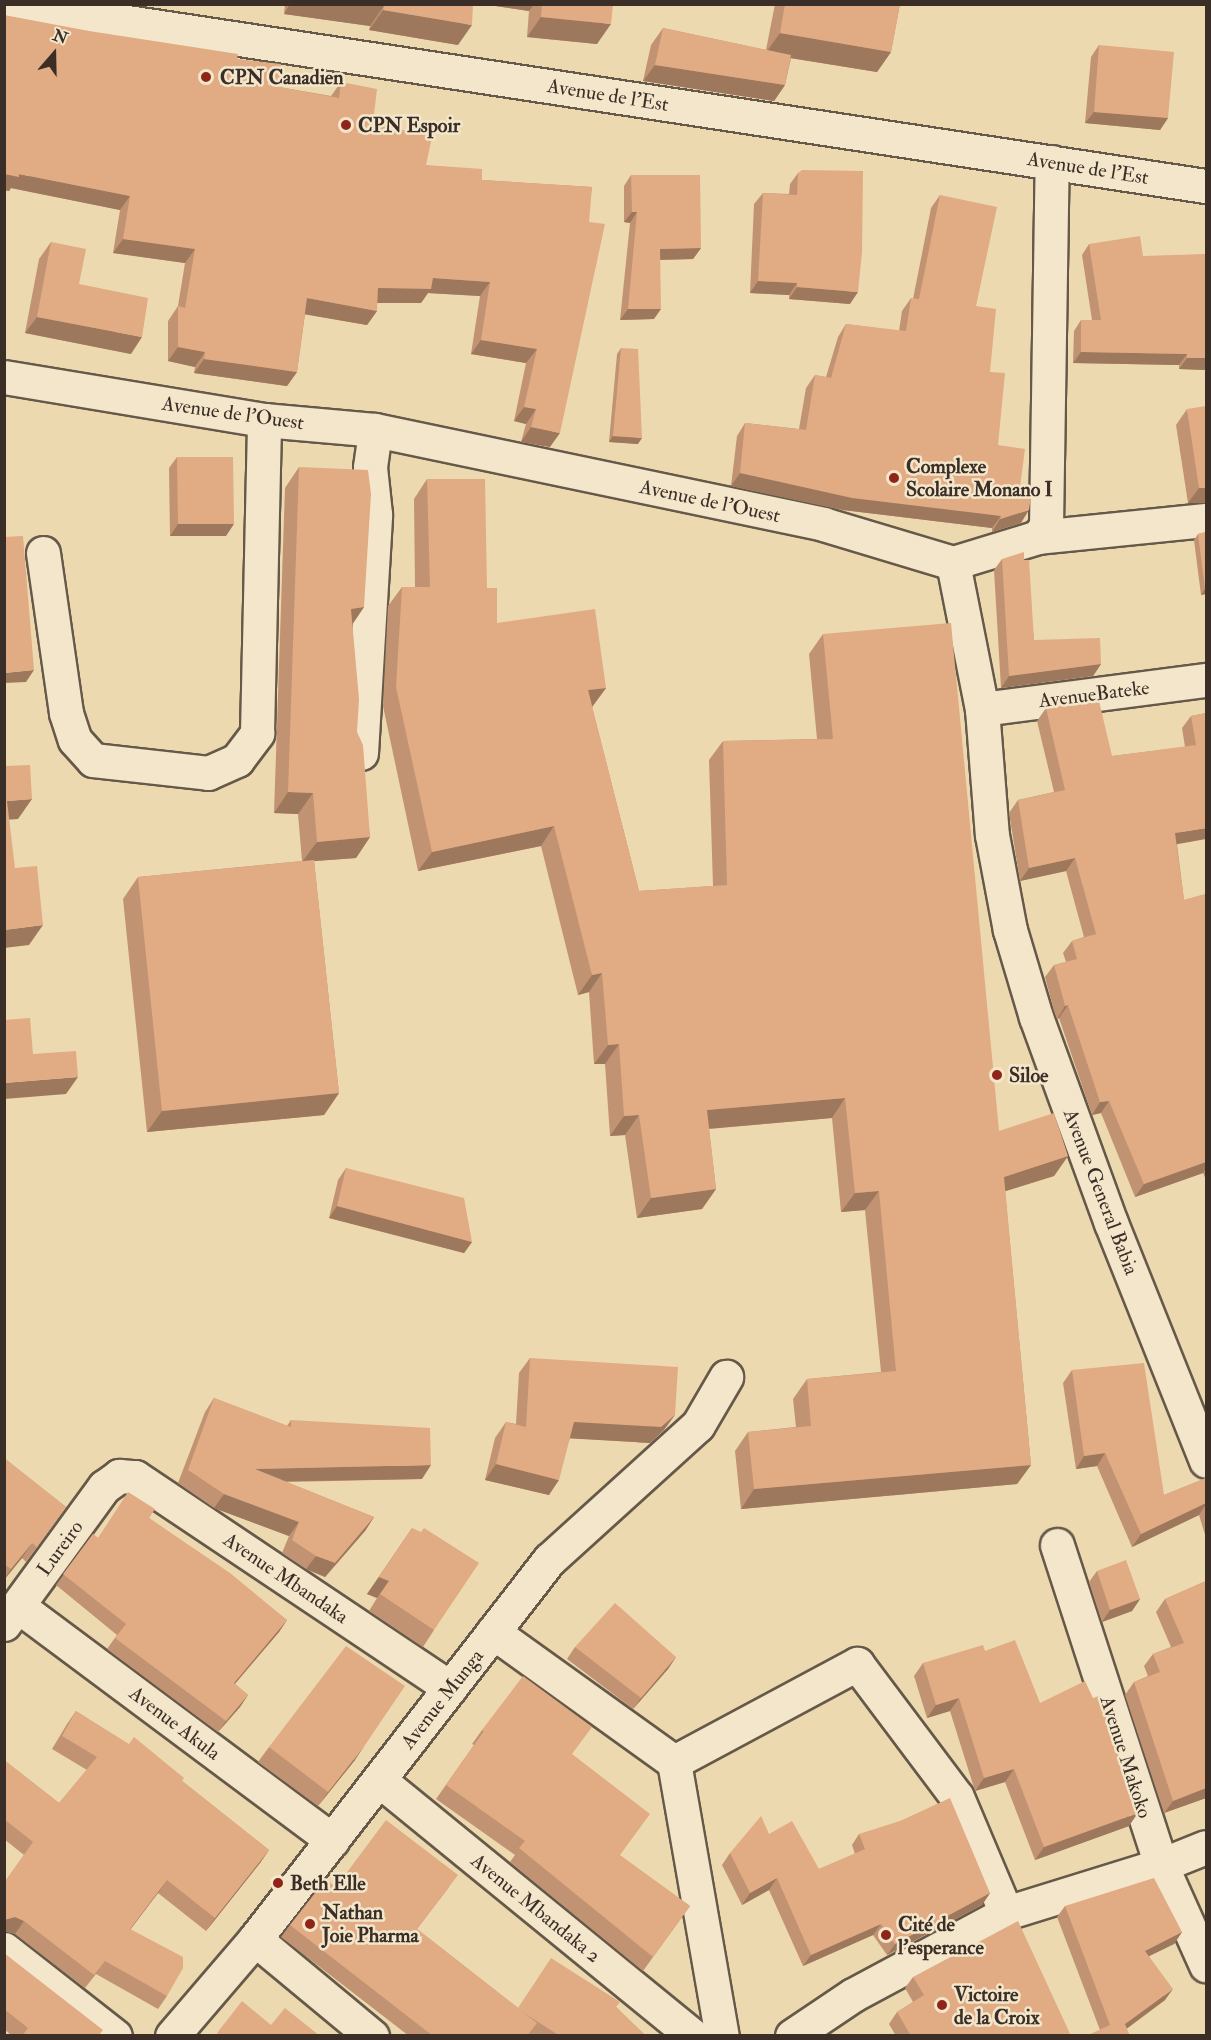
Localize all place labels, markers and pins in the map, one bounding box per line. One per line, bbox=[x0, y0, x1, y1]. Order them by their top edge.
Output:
place label: CPN Canadien bbox=[220, 65, 344, 89]
marker: CPN Canadien bbox=[197, 68, 215, 86]
place label: CPN Espoir bbox=[358, 113, 460, 137]
marker: CPN Espoir bbox=[339, 118, 353, 132]
place label: Complexe Scolaire Monano I bbox=[906, 454, 1053, 501]
marker: Complexe Scolaire Monano I bbox=[887, 471, 901, 485]
place label: Siloe bbox=[1009, 1063, 1048, 1087]
marker: Siloe bbox=[990, 1068, 1004, 1082]
place label: Beth Elle bbox=[290, 1871, 366, 1895]
marker: Beth Elle bbox=[271, 1876, 285, 1890]
place label: Nathan Joie Pharma bbox=[322, 1900, 419, 1947]
place label: Cité de l'esperance bbox=[898, 1912, 984, 1959]
marker: Nathan Joie Pharma bbox=[303, 1917, 317, 1931]
marker: Cité de l'esperance bbox=[879, 1928, 893, 1942]
place label: Victoire de la Croix bbox=[954, 1982, 1040, 2029]
marker: Victoire de la Croix bbox=[935, 1998, 949, 2012]

